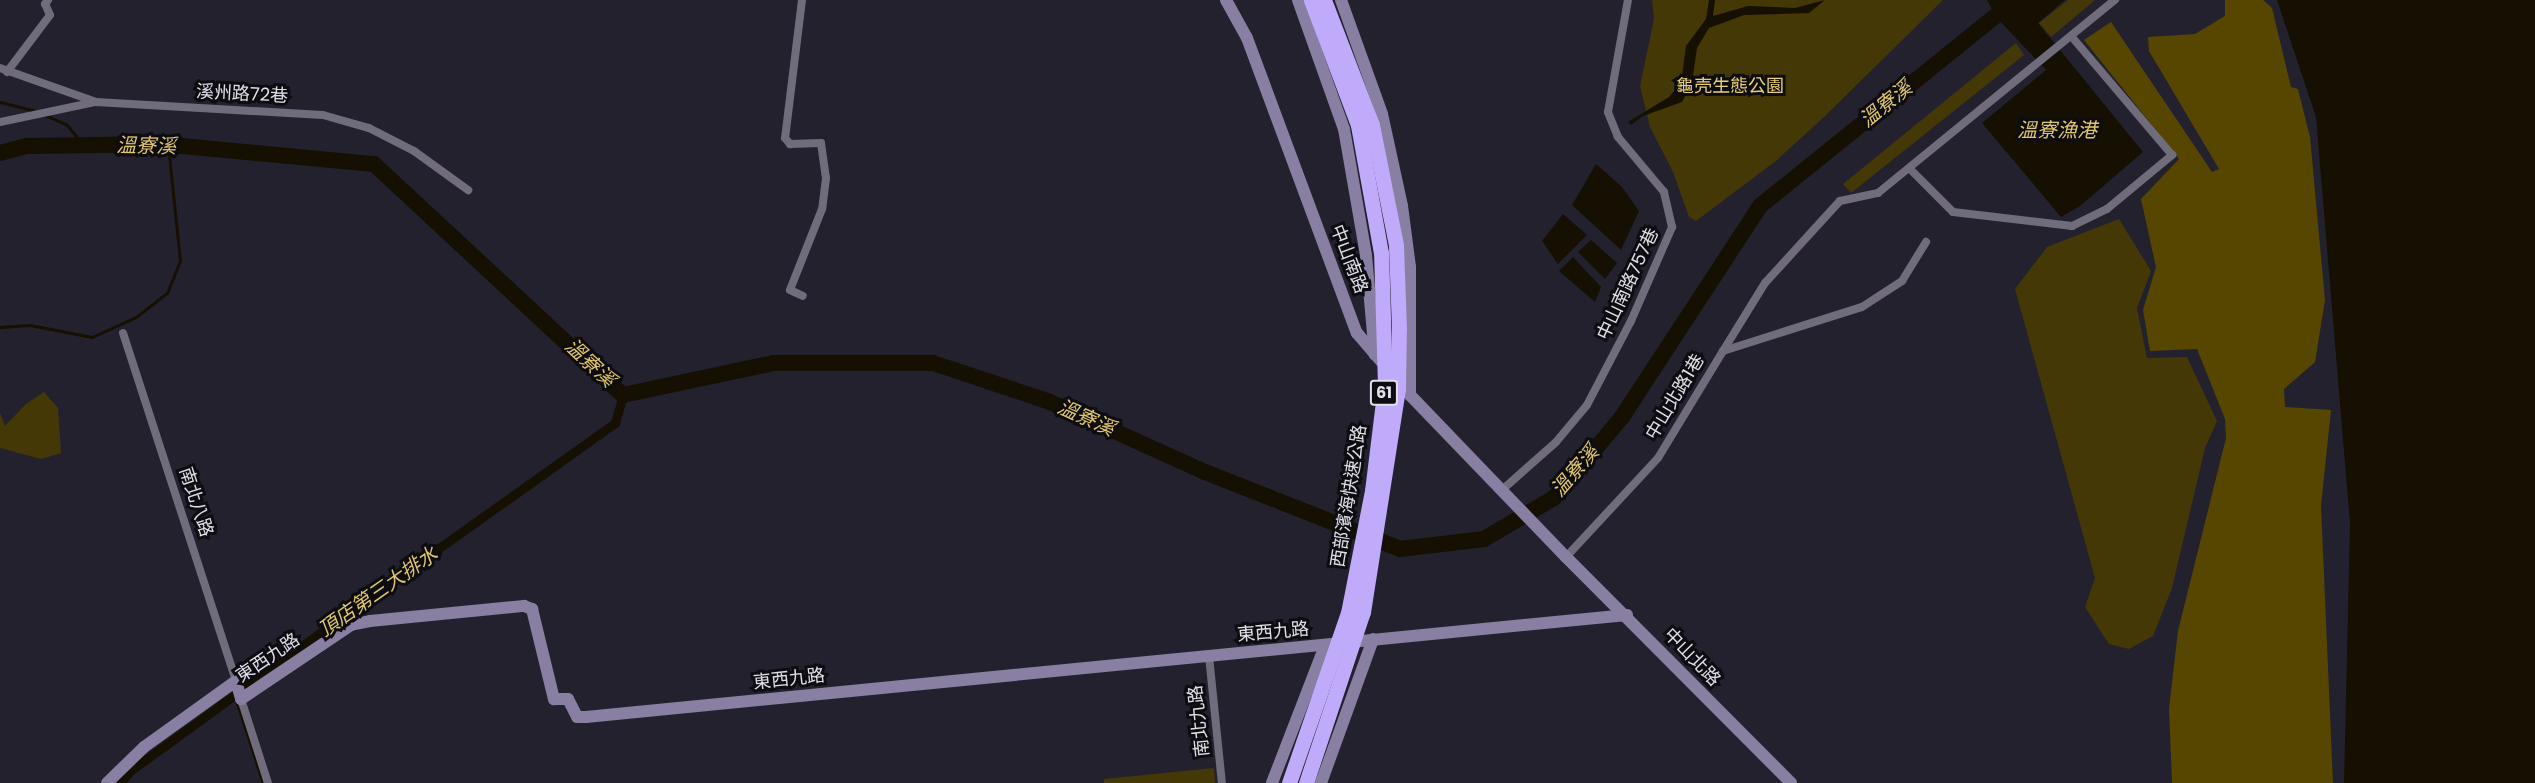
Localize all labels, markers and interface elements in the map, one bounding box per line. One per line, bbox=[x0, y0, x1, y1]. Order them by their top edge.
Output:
park label: 龜壳生態公園 bbox=[1676, 75, 1784, 97]
water label: 溫寮溪 bbox=[1855, 76, 1917, 132]
street label: 溪州路72巷 bbox=[195, 81, 289, 107]
water label: 溫寮漁港 bbox=[2017, 118, 2097, 142]
water label: 溫寮溪 bbox=[116, 133, 176, 159]
street label: 中山南路 bbox=[1326, 222, 1372, 296]
street label: 中山南路757巷 bbox=[1593, 225, 1663, 343]
water label: 溫寮溪 bbox=[560, 334, 620, 392]
street label: 中山北路1巷 bbox=[1641, 350, 1709, 444]
road number: 61 bbox=[1369, 380, 1399, 406]
water label: 溫寮溪 bbox=[1054, 395, 1118, 441]
street label: 西部濱海快速公路 bbox=[1327, 423, 1371, 569]
water label: 溫寮溪 bbox=[1546, 440, 1604, 502]
street label: 南北八路 bbox=[175, 464, 217, 540]
water label: 頂店第三大排水 bbox=[314, 542, 442, 642]
street label: 東西九路 bbox=[1236, 618, 1310, 646]
street label: 中山北路 bbox=[1659, 624, 1725, 690]
street label: 東西九路 bbox=[232, 629, 304, 687]
street label: 東西九路 bbox=[752, 664, 826, 694]
street label: 南北九路 bbox=[1184, 684, 1214, 758]

